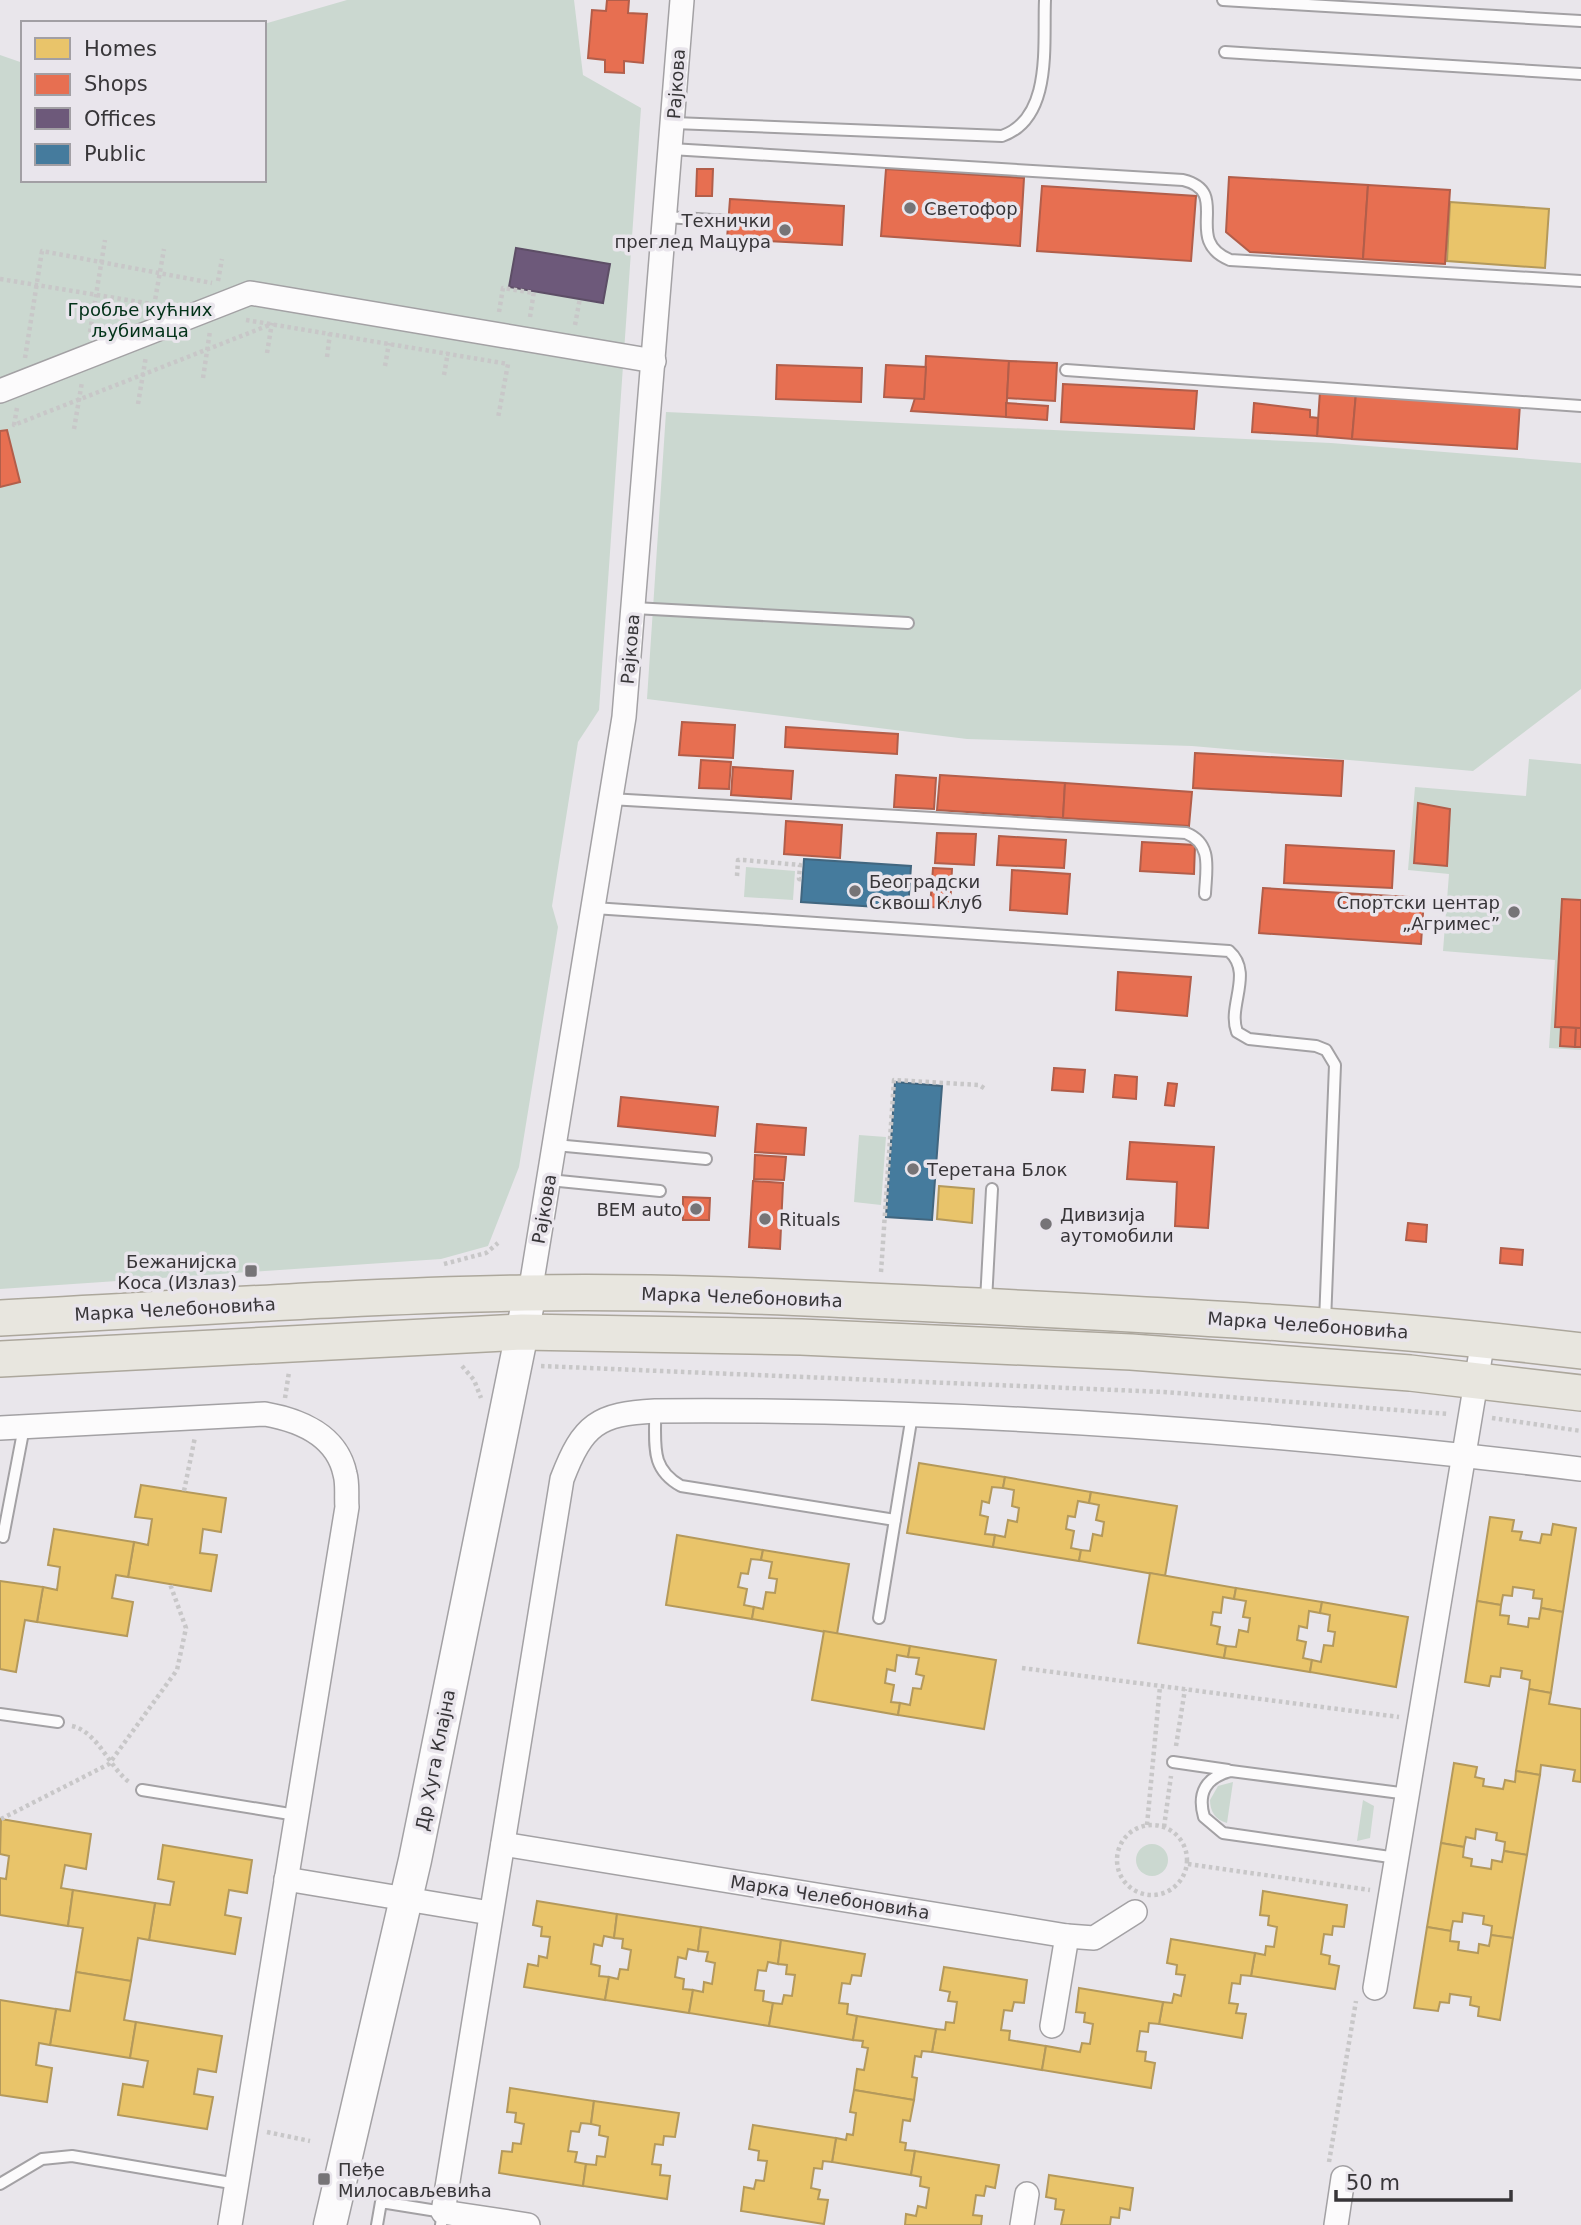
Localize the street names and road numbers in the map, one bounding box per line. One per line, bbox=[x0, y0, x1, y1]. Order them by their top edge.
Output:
street label: Рајкова bbox=[663, 48, 689, 120]
street label: Рајкова bbox=[616, 613, 644, 685]
street label: Рајкова bbox=[528, 1173, 560, 1245]
street label: Марка Челебоновића bbox=[641, 1283, 843, 1311]
street label: Марка Челебоновића bbox=[74, 1293, 276, 1325]
street label: Марка Челебоновића bbox=[1207, 1307, 1409, 1343]
street label: Др Хуга Клајна bbox=[411, 1688, 459, 1832]
street label: Марка Челебоновића bbox=[729, 1871, 931, 1923]

